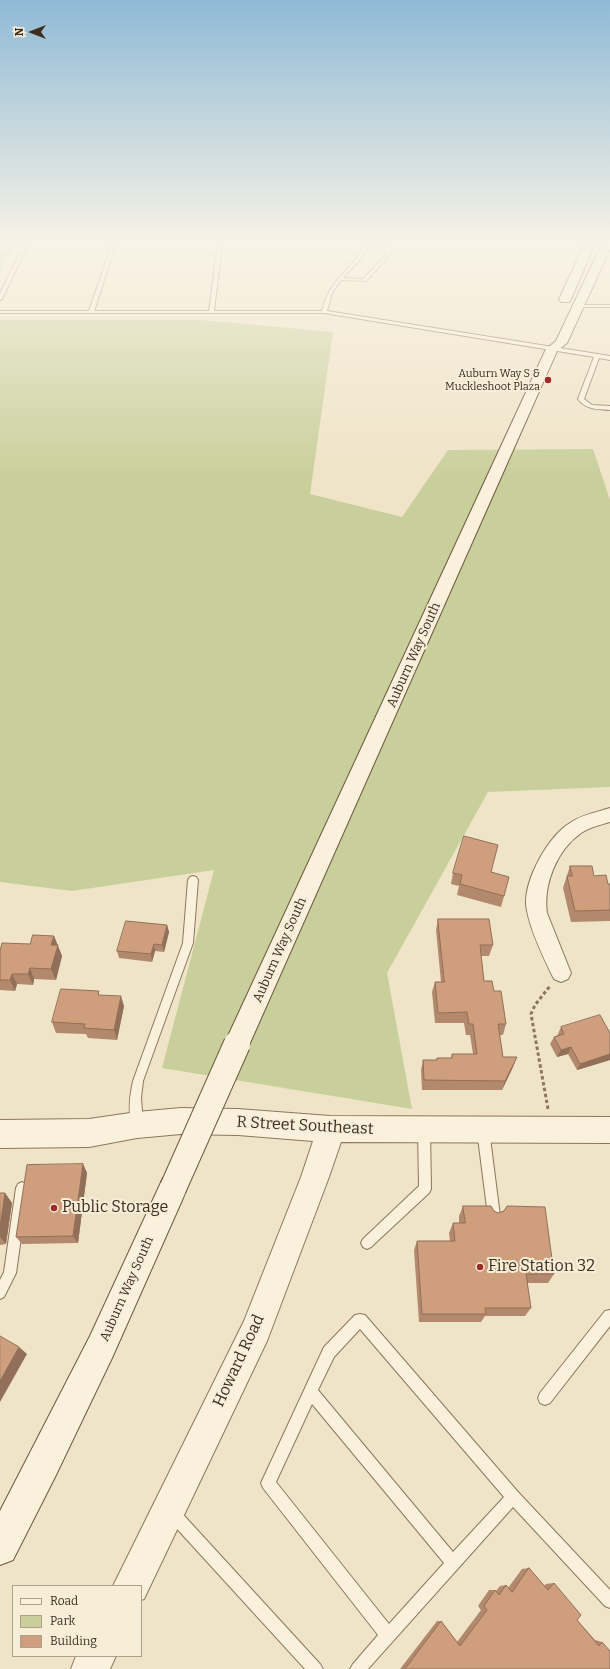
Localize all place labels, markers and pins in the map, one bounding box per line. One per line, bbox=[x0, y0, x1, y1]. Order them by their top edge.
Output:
place label: Auburn Way S & Muckleshoot Plaza bbox=[445, 367, 540, 393]
marker: Auburn Way S & Muckleshoot Plaza bbox=[543, 375, 553, 385]
place label: Public Storage bbox=[62, 1198, 168, 1218]
marker: Public Storage bbox=[49, 1203, 59, 1213]
place label: Fire Station 32 bbox=[488, 1257, 595, 1277]
marker: Fire Station 32 bbox=[475, 1262, 485, 1272]

